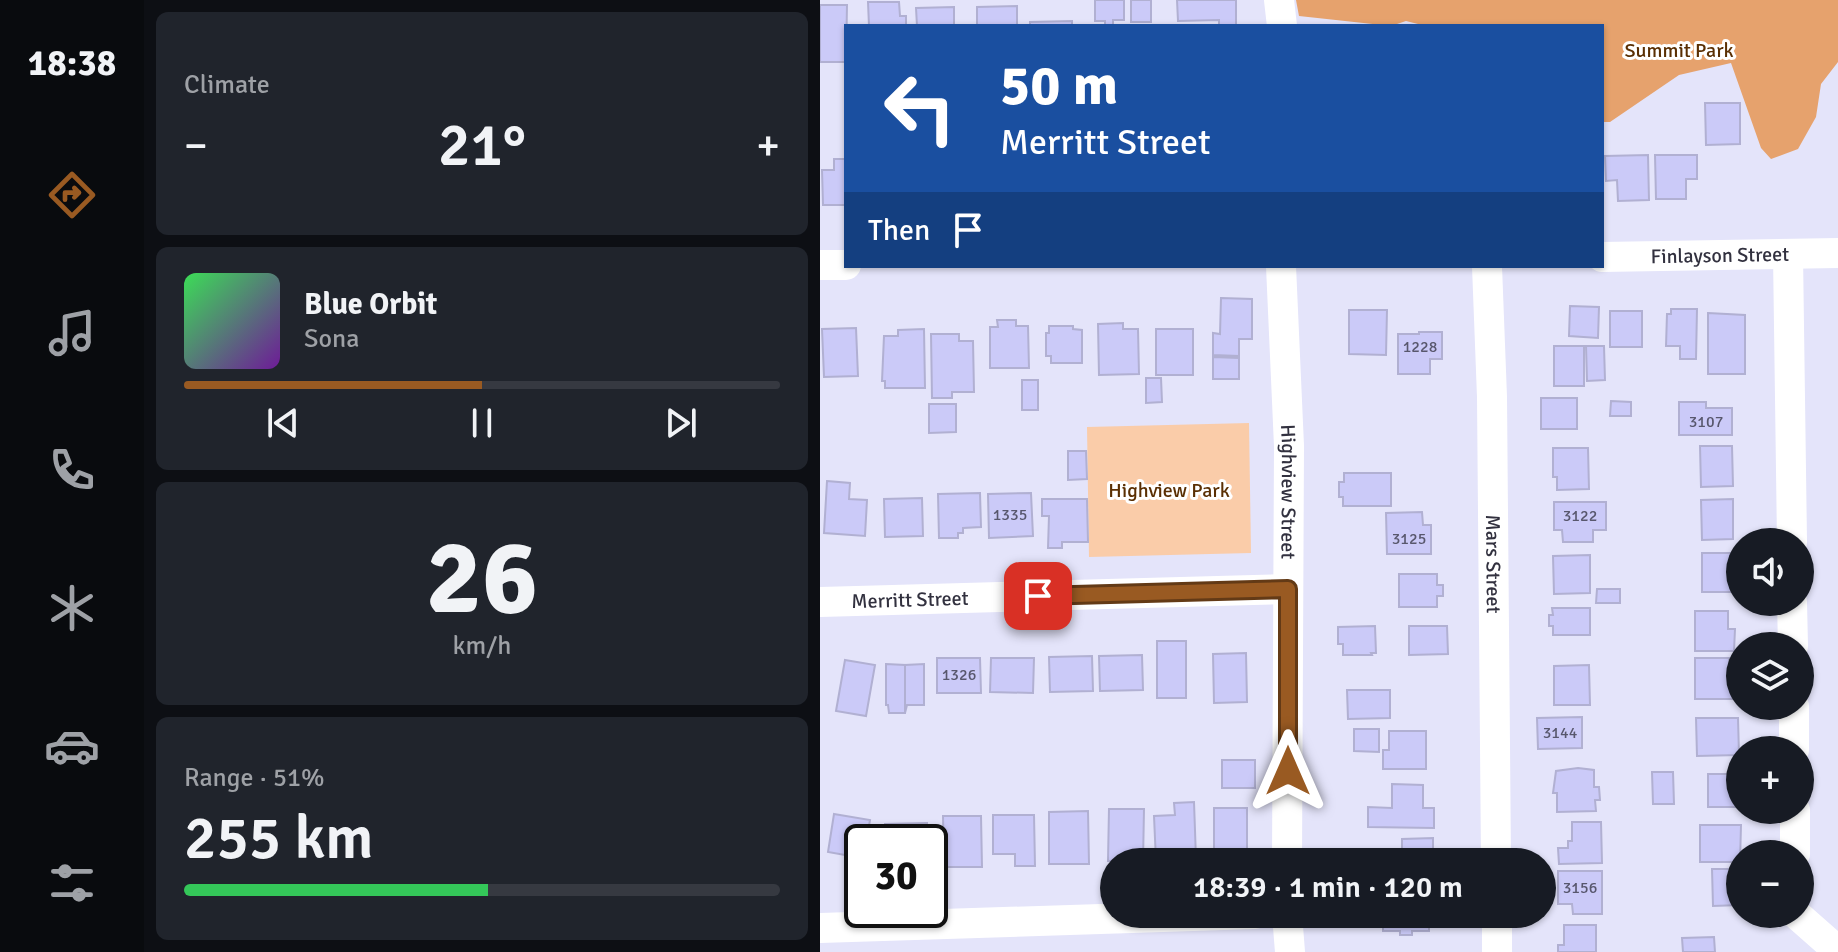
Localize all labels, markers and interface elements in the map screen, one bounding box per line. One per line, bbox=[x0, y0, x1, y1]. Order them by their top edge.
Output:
park label: Summit Park bbox=[1624, 38, 1734, 63]
text: 18:38 bbox=[28, 41, 116, 86]
text: 50 m bbox=[1000, 51, 1118, 120]
icon: left bbox=[868, 56, 972, 160]
text: Climate bbox=[184, 69, 270, 101]
text: 21° bbox=[438, 109, 526, 183]
text: − bbox=[184, 119, 208, 173]
text: + bbox=[756, 119, 780, 173]
text: Merritt Street bbox=[1000, 120, 1211, 165]
icon: directions bbox=[44, 167, 100, 223]
icon: arrive bbox=[946, 208, 990, 252]
text: Then bbox=[868, 212, 930, 249]
street label: Finlayson Street bbox=[1650, 241, 1789, 269]
text: Blue Orbit bbox=[304, 286, 437, 323]
icon: music bbox=[44, 305, 100, 361]
text: Sona bbox=[304, 323, 359, 355]
house number: 1228 bbox=[1403, 337, 1437, 357]
icon: previous bbox=[261, 401, 305, 445]
icon: pause bbox=[460, 401, 504, 445]
icon: next bbox=[659, 401, 703, 445]
house number: 3107 bbox=[1689, 412, 1723, 432]
street label: Highview Street bbox=[1276, 424, 1302, 559]
icon: phone bbox=[44, 442, 100, 498]
park label: Highview Park bbox=[1108, 478, 1230, 503]
house number: 1335 bbox=[993, 505, 1027, 525]
house number: 3122 bbox=[1563, 506, 1597, 526]
text: 26 bbox=[426, 514, 538, 642]
street label: Mars Street bbox=[1481, 514, 1506, 613]
map controls bbox=[1726, 528, 1814, 928]
button: sound bbox=[1726, 528, 1814, 616]
house number: 3125 bbox=[1392, 529, 1426, 549]
pin bbox=[1004, 562, 1072, 630]
icon: arrive bbox=[1016, 574, 1060, 618]
icon: climate bbox=[44, 580, 100, 636]
street label: Merritt Street bbox=[851, 585, 969, 614]
text: km/h bbox=[453, 630, 511, 662]
button: layers bbox=[1726, 632, 1814, 720]
house number: 1326 bbox=[942, 665, 976, 685]
icon: car bbox=[44, 718, 100, 774]
house number: 3144 bbox=[1543, 723, 1578, 743]
position arrow bbox=[1246, 729, 1330, 813]
button: + bbox=[1726, 736, 1814, 824]
text: Range · 51% bbox=[184, 762, 325, 794]
text: 255 km bbox=[184, 802, 373, 876]
speed limit sign: 30 bbox=[844, 824, 948, 928]
button: − bbox=[1726, 840, 1814, 928]
icon: filters bbox=[44, 855, 100, 911]
text: 18:39 · 1 min · 120 m bbox=[1193, 869, 1463, 906]
house number: 3156 bbox=[1563, 878, 1597, 898]

